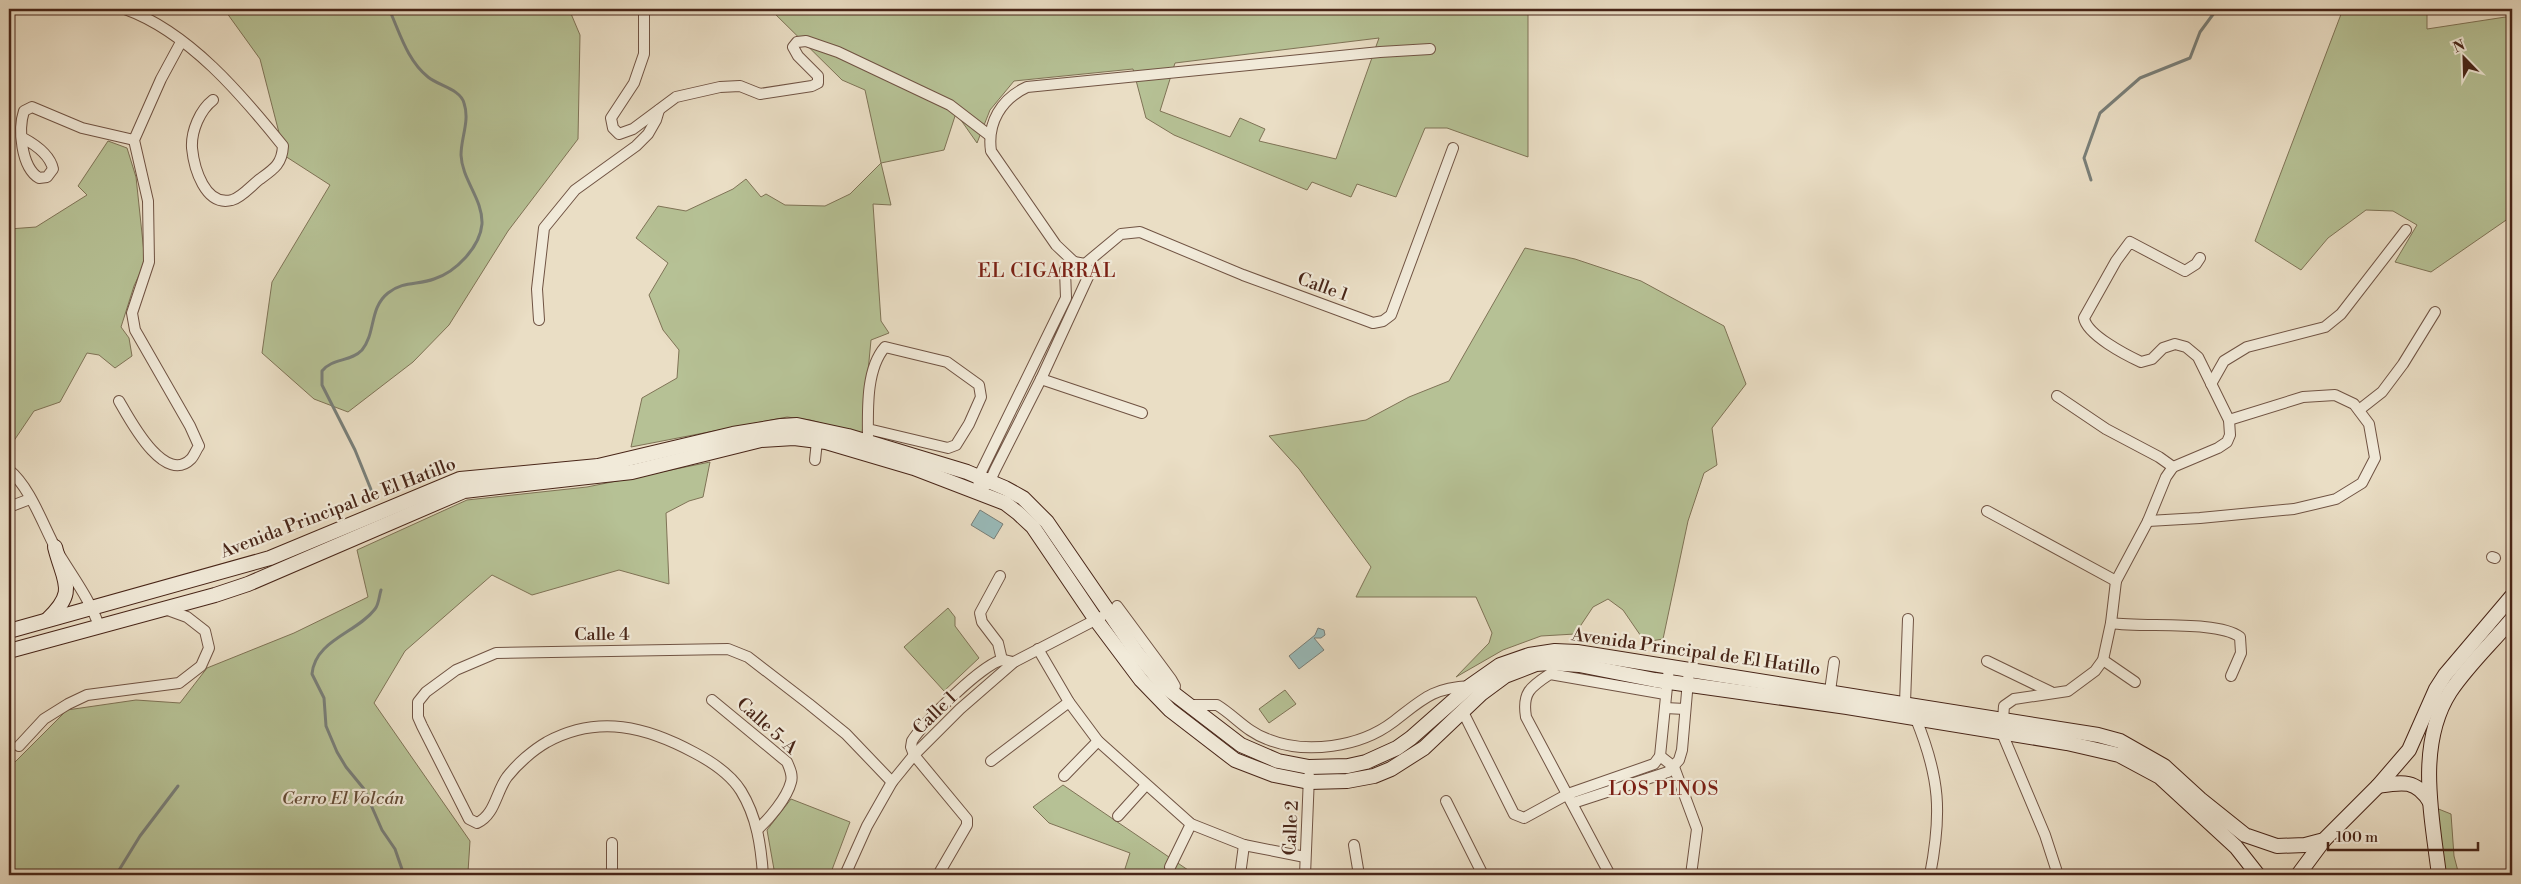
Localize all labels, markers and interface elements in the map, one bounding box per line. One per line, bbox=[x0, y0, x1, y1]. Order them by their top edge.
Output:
north arrow bbox=[2438, 32, 2488, 82]
text: N bbox=[2451, 37, 2468, 57]
district label: EL CIGARRAL bbox=[978, 259, 1116, 283]
street label: Calle 1 bbox=[1294, 267, 1352, 307]
street label: Avenida Principal de El Hatillo bbox=[216, 452, 459, 564]
street label: Calle 4 bbox=[574, 623, 630, 646]
street label: Avenida Principal de El Hatillo bbox=[1569, 623, 1822, 681]
street label: Calle 1 bbox=[908, 686, 962, 740]
street label: Calle 5-A bbox=[732, 693, 803, 760]
district label: LOS PINOS bbox=[1609, 777, 1719, 801]
park label: Cerro El Volcán bbox=[282, 787, 405, 810]
street label: Calle 2 bbox=[1278, 800, 1304, 856]
scale bar bbox=[2328, 819, 2478, 851]
text: 100 m bbox=[2336, 828, 2378, 847]

